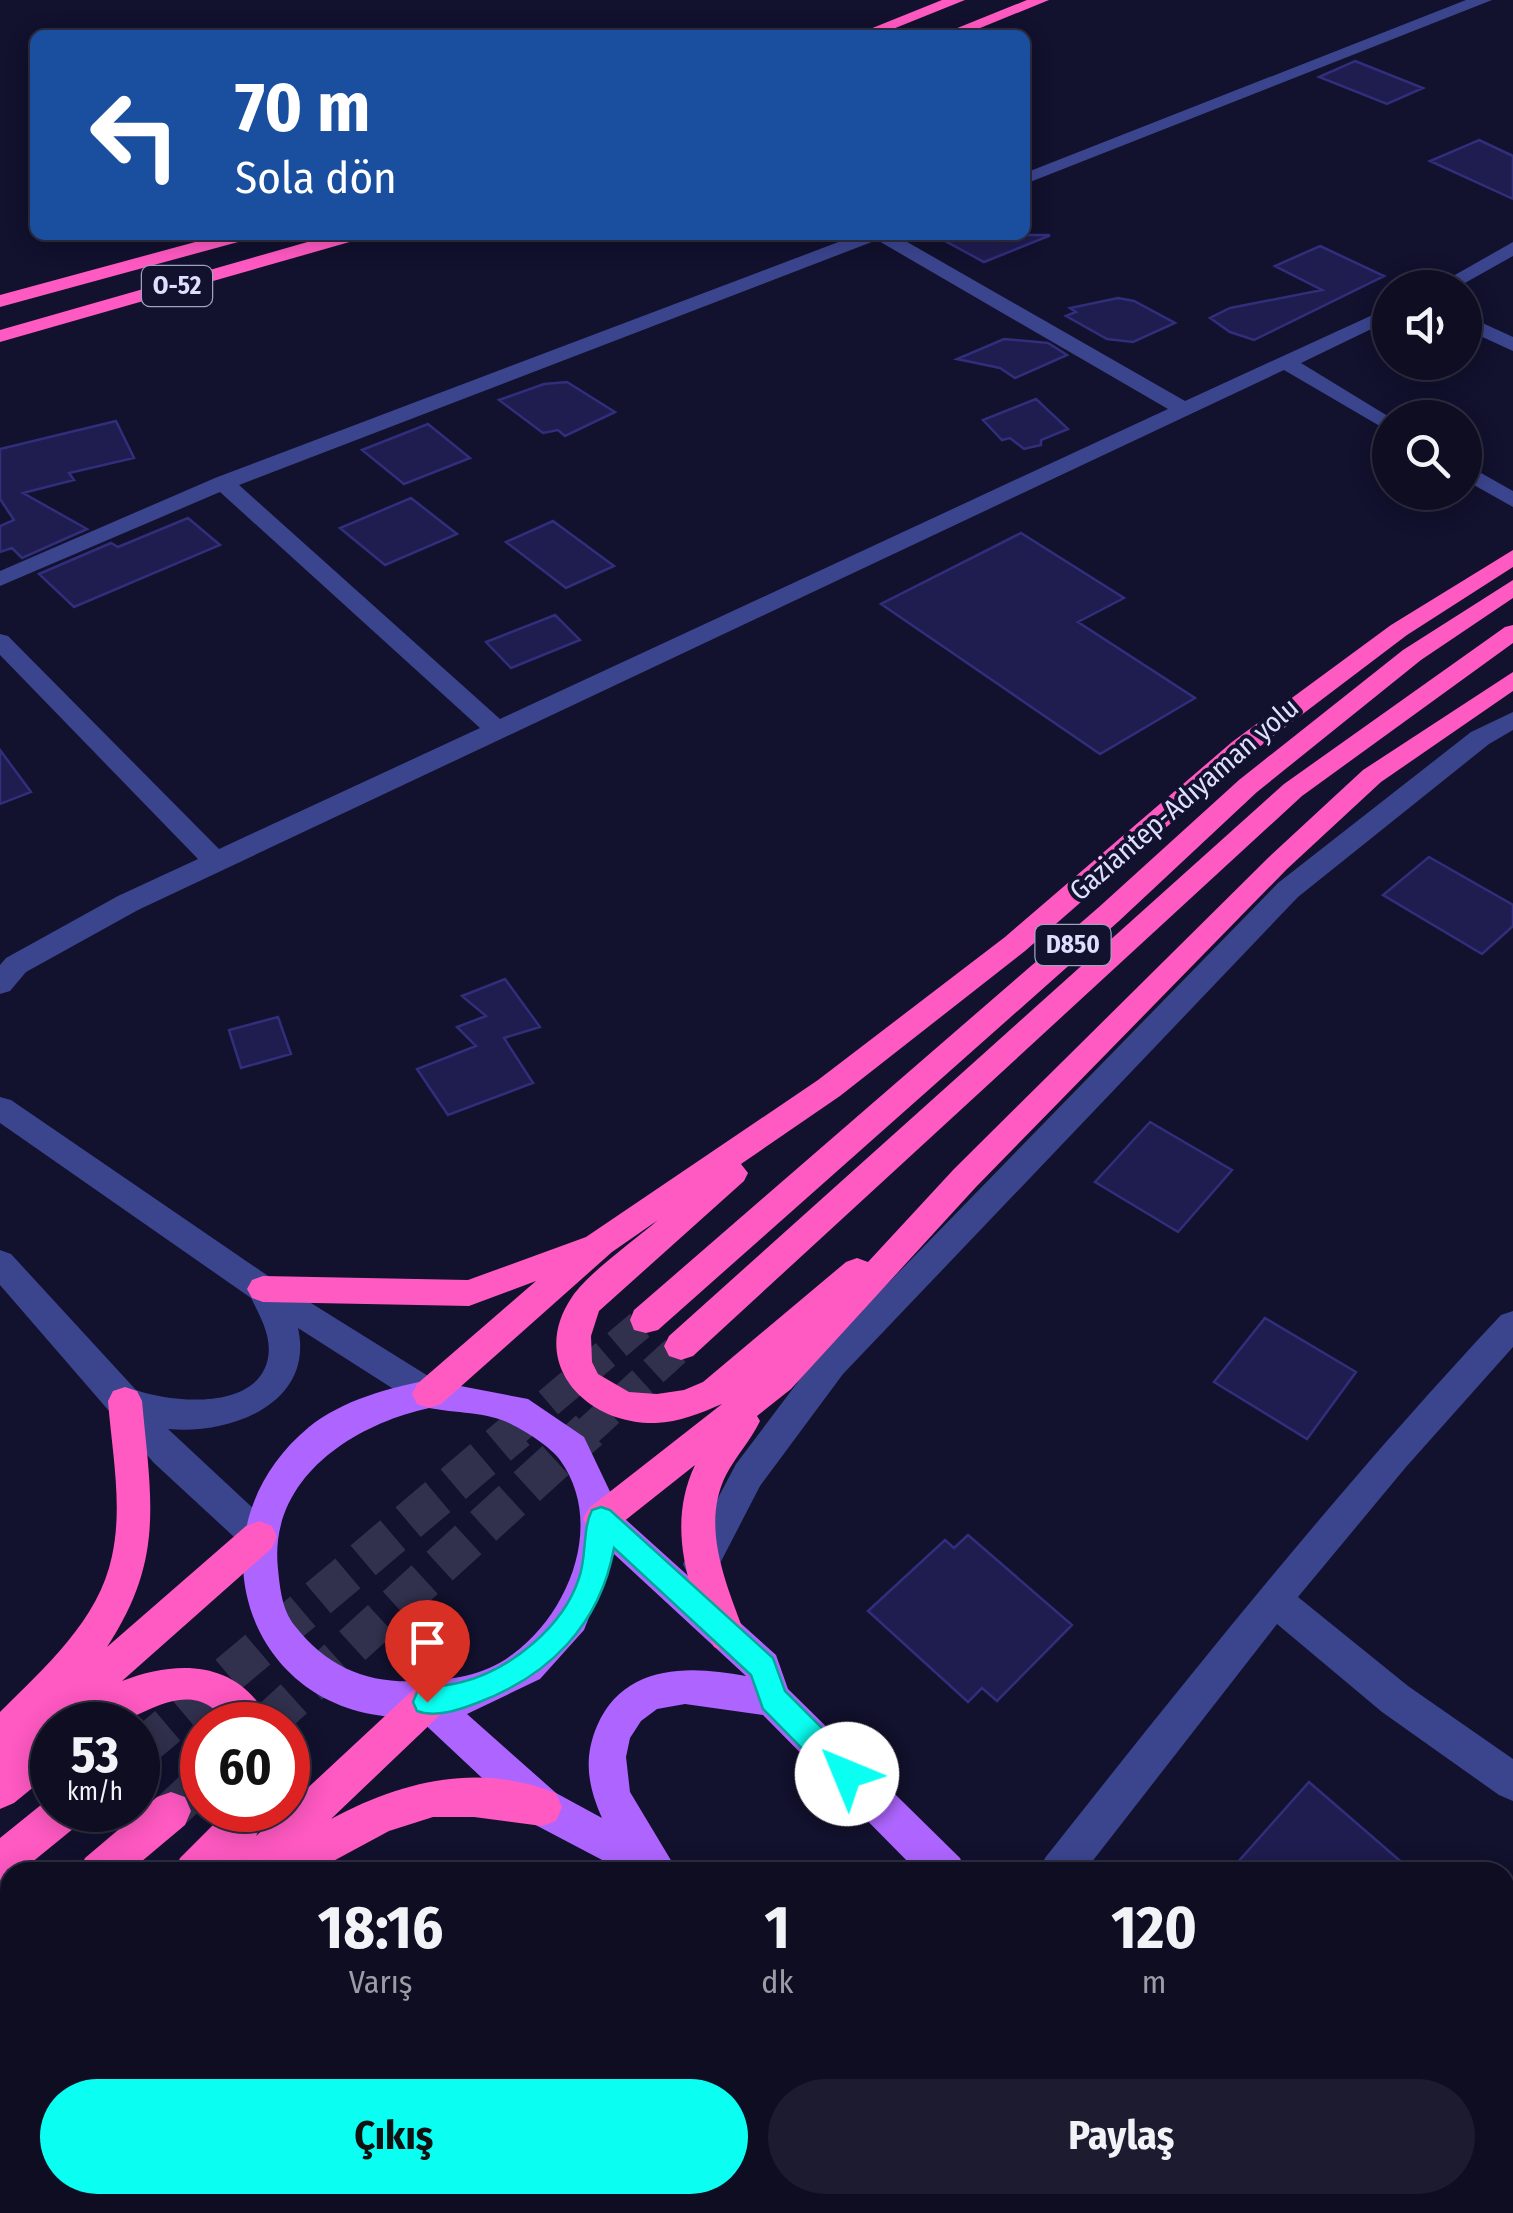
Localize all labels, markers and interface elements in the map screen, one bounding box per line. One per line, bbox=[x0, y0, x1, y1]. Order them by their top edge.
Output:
text: 70 m bbox=[235, 66, 370, 150]
icon: left bbox=[70, 70, 200, 200]
text: Sola dön bbox=[235, 151, 397, 205]
road number: O-52 bbox=[142, 266, 212, 306]
map controls bbox=[1372, 270, 1482, 510]
button: sound bbox=[1372, 270, 1482, 380]
button: search bbox=[1372, 400, 1482, 510]
street label: Gaziantep-Adıyaman yolu bbox=[1063, 691, 1305, 907]
road number: D850 bbox=[1036, 925, 1110, 965]
pin bbox=[385, 1600, 470, 1703]
icon: arrive bbox=[400, 1615, 455, 1670]
speed limit sign: 60 bbox=[180, 1702, 310, 1832]
position arrow bbox=[795, 1722, 899, 1826]
text: 53 bbox=[71, 1725, 119, 1785]
text: km/h bbox=[67, 1777, 123, 1807]
text: 18:16 bbox=[318, 1892, 443, 1964]
text: 1 bbox=[765, 1892, 790, 1964]
text: 120 bbox=[1111, 1892, 1197, 1964]
text: Varış bbox=[349, 1963, 412, 2001]
text: dk bbox=[761, 1963, 793, 2001]
text: m bbox=[1142, 1963, 1166, 2001]
button: Çıkış bbox=[40, 2079, 748, 2194]
button: Paylaş bbox=[768, 2079, 1475, 2194]

